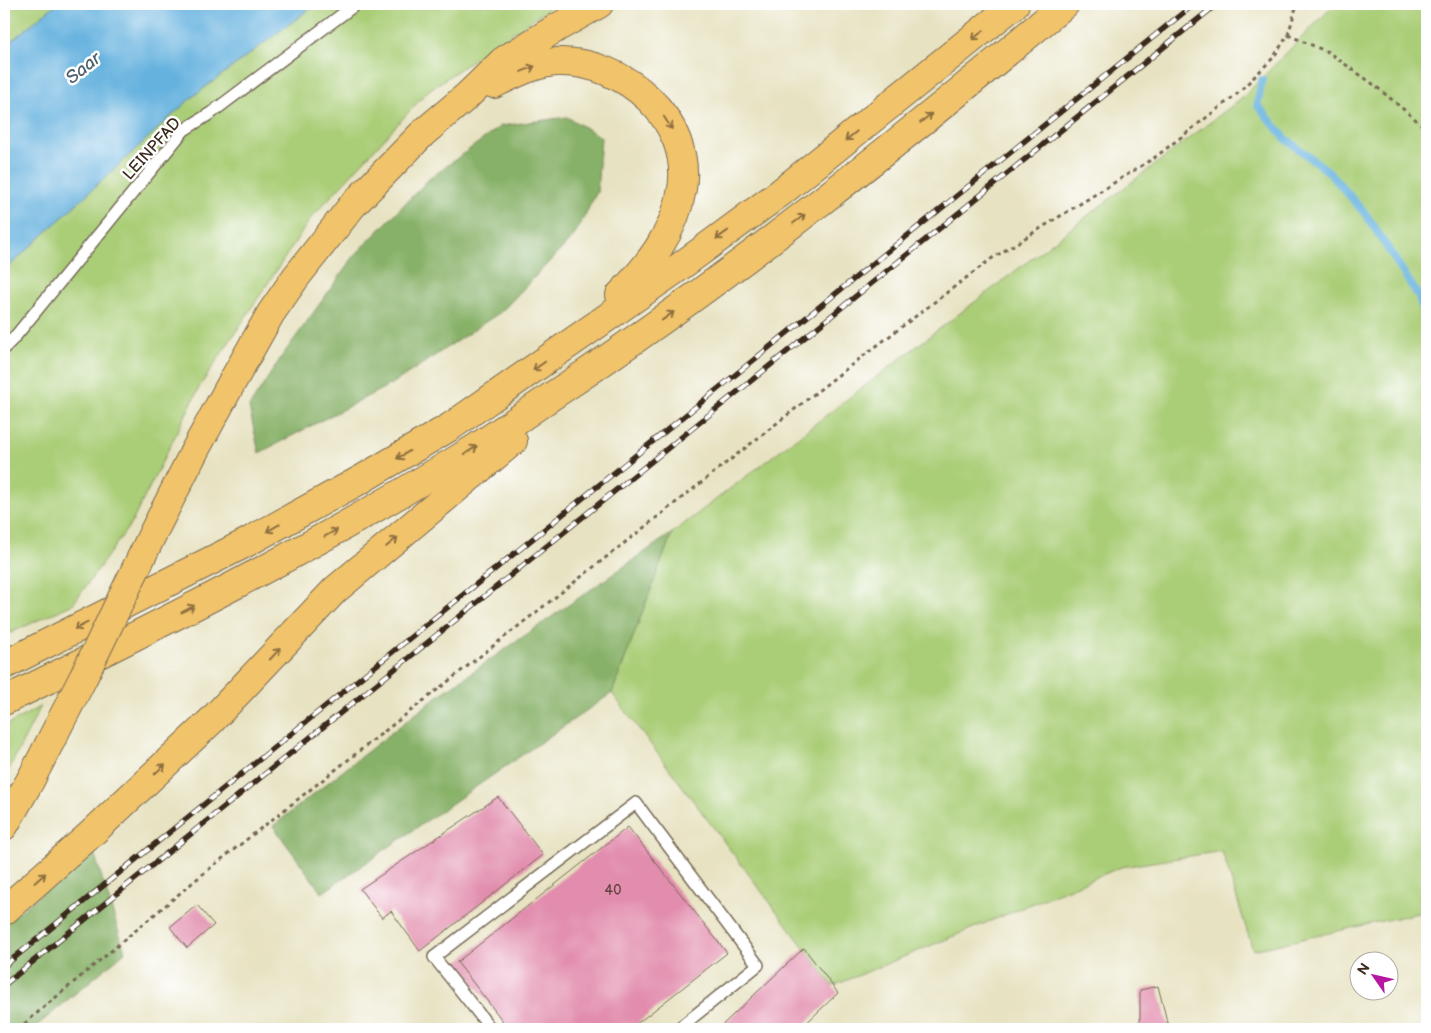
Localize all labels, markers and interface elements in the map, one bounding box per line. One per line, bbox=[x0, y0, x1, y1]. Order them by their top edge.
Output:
one-way arrow bbox=[972, 29, 985, 40]
water label: Saar bbox=[62, 47, 106, 89]
one-way arrow bbox=[520, 63, 535, 73]
one-way arrow bbox=[919, 112, 932, 123]
street label: LEINPFAD bbox=[119, 114, 185, 184]
one-way arrow bbox=[663, 115, 673, 129]
one-way arrow bbox=[845, 131, 858, 142]
one-way arrow bbox=[792, 214, 805, 225]
one-way arrow bbox=[716, 230, 729, 241]
one-way arrow bbox=[661, 311, 675, 321]
one-way arrow bbox=[532, 361, 546, 371]
one-way arrow bbox=[464, 445, 478, 456]
one-way arrow bbox=[396, 450, 410, 460]
one-way arrow bbox=[265, 523, 280, 533]
one-way arrow bbox=[323, 528, 338, 537]
one-way arrow bbox=[385, 536, 398, 547]
one-way arrow bbox=[180, 604, 195, 614]
one-way arrow bbox=[74, 621, 89, 631]
one-way arrow bbox=[269, 647, 281, 660]
one-way arrow bbox=[154, 763, 167, 775]
one-way arrow bbox=[34, 873, 47, 884]
house number: 40 bbox=[605, 882, 621, 899]
north arrow bbox=[1348, 950, 1398, 1000]
text: N bbox=[1354, 960, 1374, 978]

